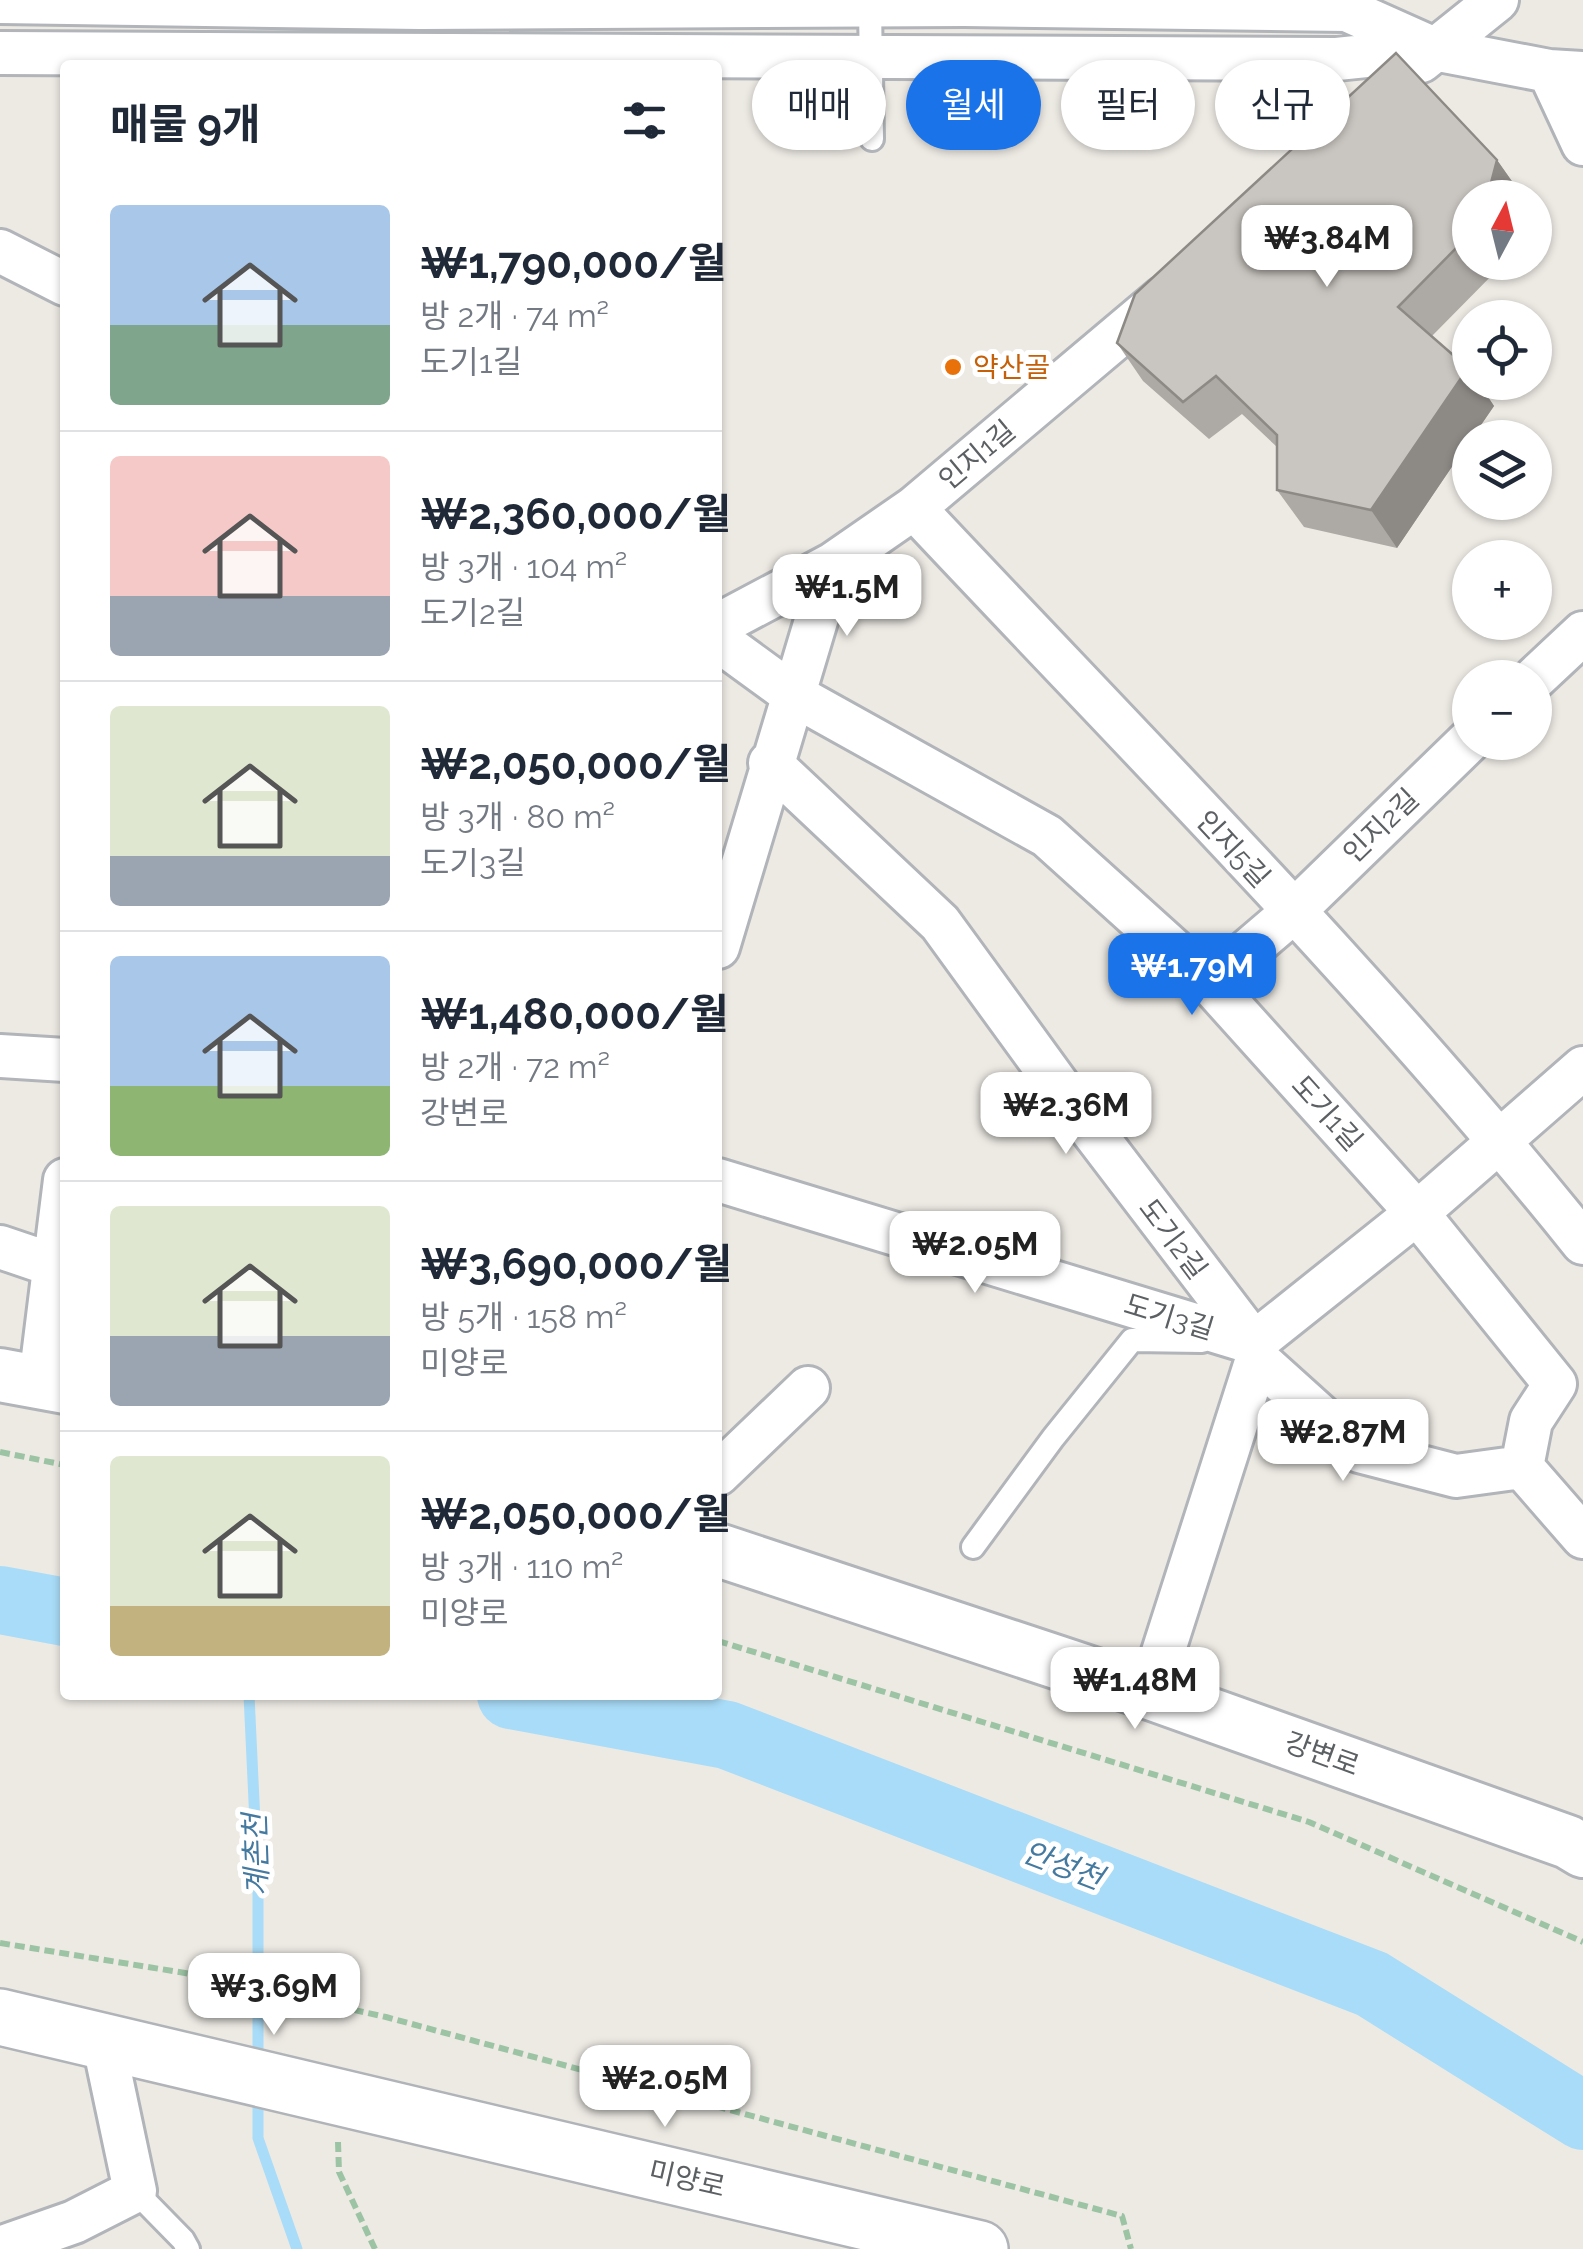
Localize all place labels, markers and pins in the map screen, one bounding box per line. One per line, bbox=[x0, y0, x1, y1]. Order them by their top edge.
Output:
pin: ₩3.84M bbox=[1246, 205, 1408, 290]
place label: 약산골 bbox=[973, 351, 1050, 384]
marker: 약산골 bbox=[942, 356, 964, 378]
pin: ₩1.5M bbox=[777, 554, 917, 639]
pin: ₩1.79M bbox=[1111, 933, 1273, 1018]
pin: ₩2.36M bbox=[985, 1072, 1147, 1157]
pin: ₩2.05M bbox=[894, 1211, 1056, 1296]
pin: ₩2.87M bbox=[1262, 1399, 1424, 1484]
pin: ₩1.48M bbox=[1054, 1647, 1216, 1732]
pin: ₩3.69M bbox=[193, 1953, 355, 2038]
pin: ₩2.05M bbox=[584, 2045, 746, 2130]

